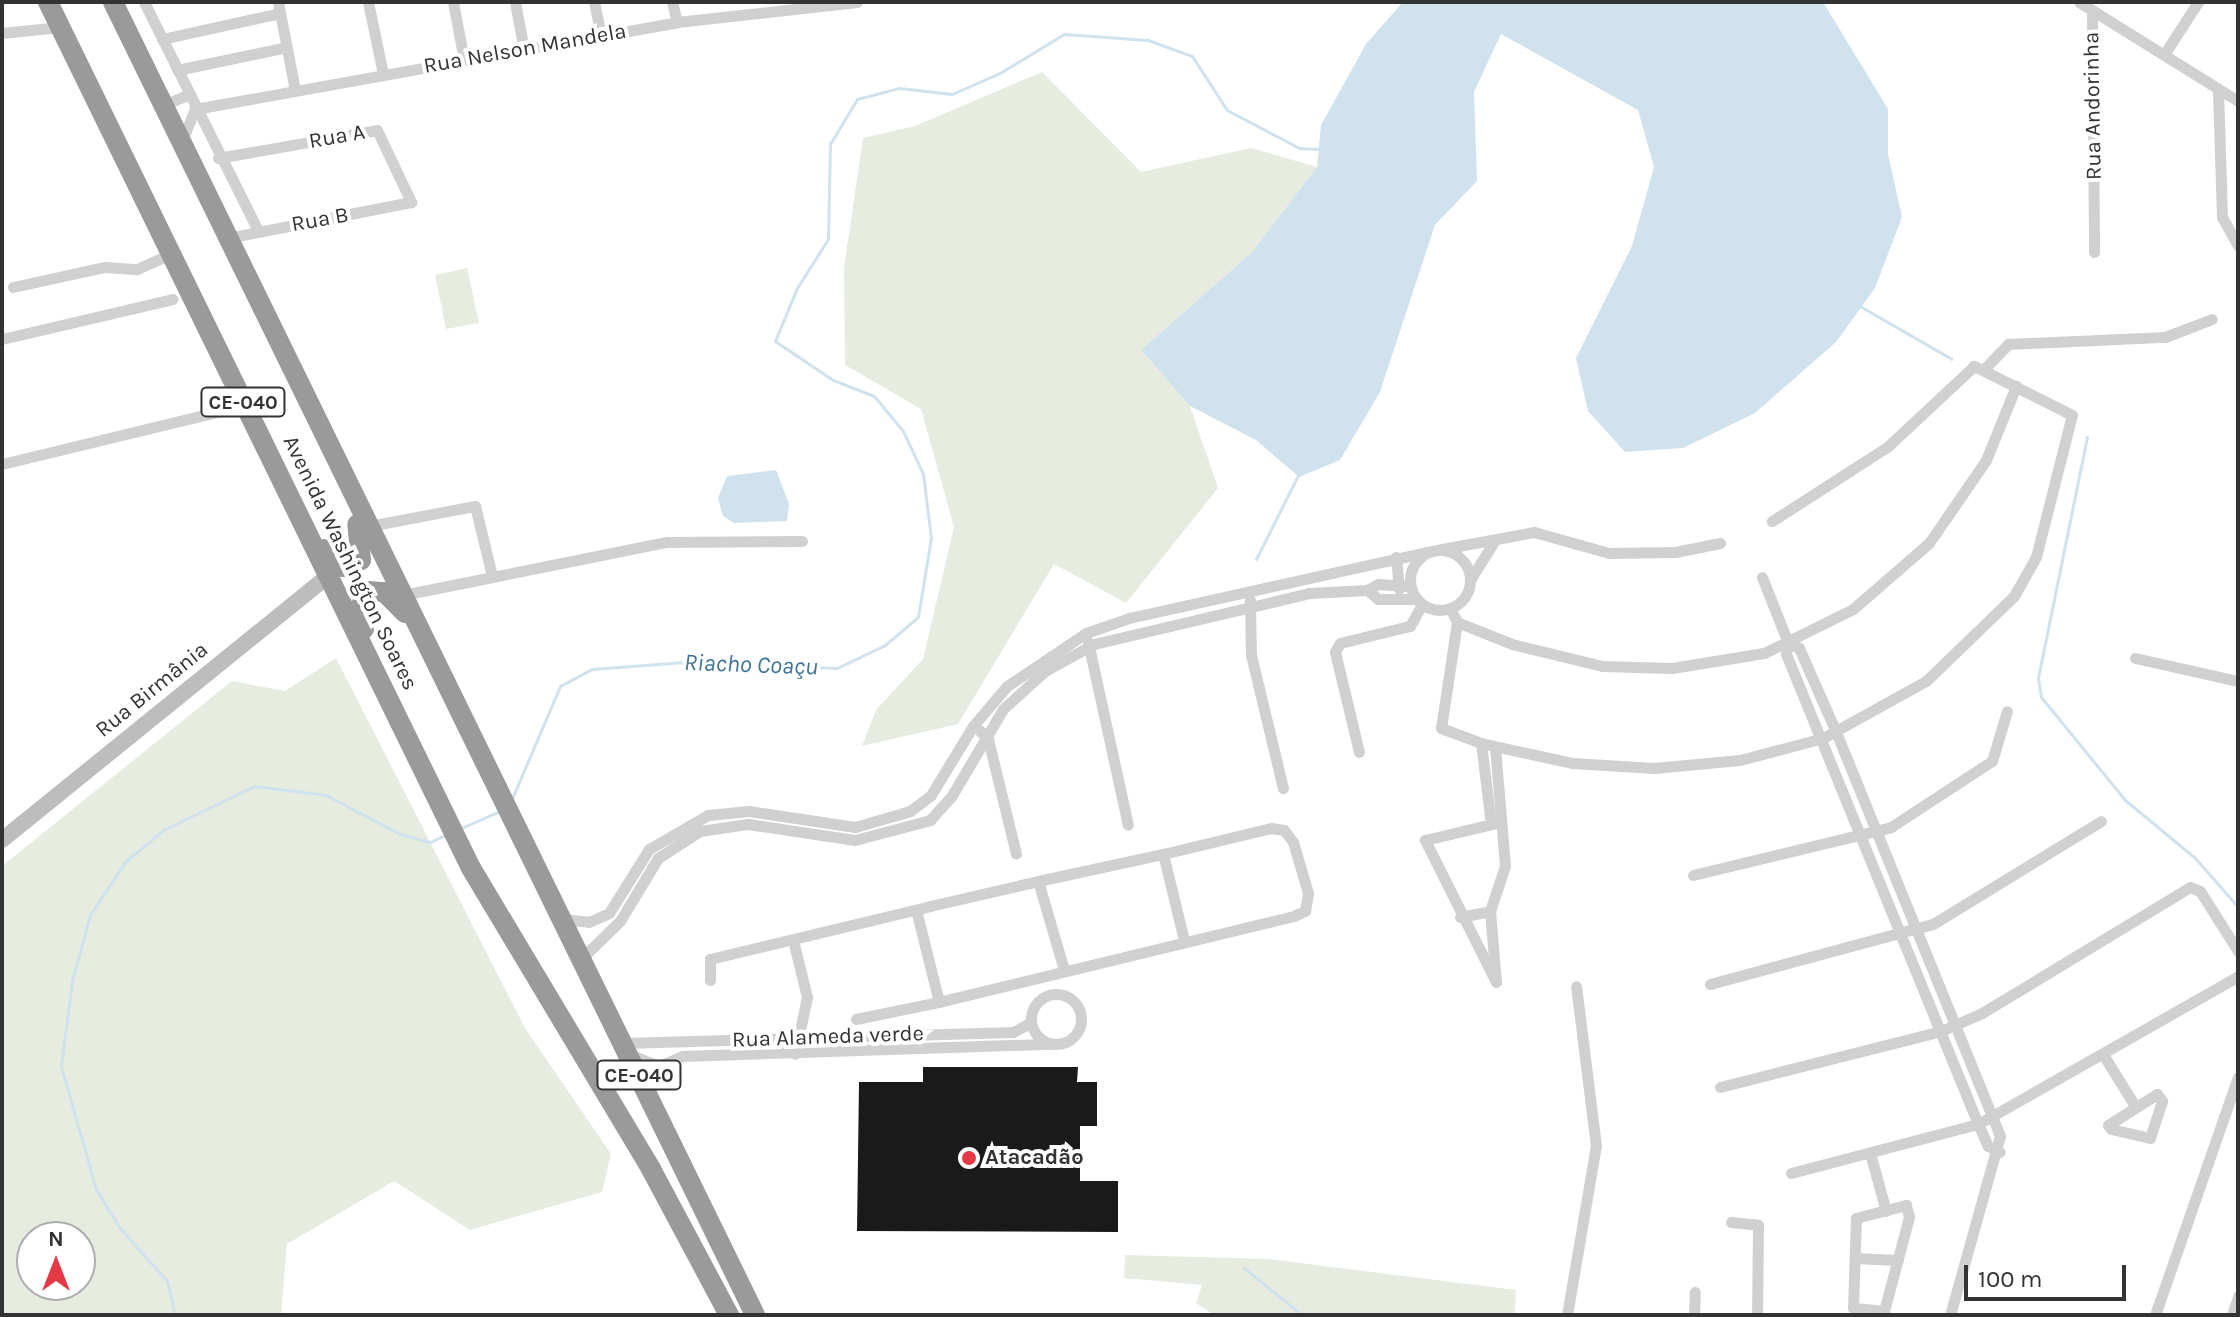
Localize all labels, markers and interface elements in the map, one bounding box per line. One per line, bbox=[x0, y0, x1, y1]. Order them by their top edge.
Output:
street label: Rua Nelson Mandela bbox=[422, 18, 628, 80]
street label: Rua Andorinha bbox=[2079, 32, 2107, 180]
street label: Rua A bbox=[307, 119, 367, 155]
street label: Rua B bbox=[289, 202, 351, 238]
road number: CE-040 bbox=[199, 386, 287, 418]
street label: Avenida Washington Soares bbox=[277, 431, 423, 695]
street label: Rua Birmânia bbox=[90, 637, 214, 743]
water label: Riacho Coaçu bbox=[683, 648, 819, 682]
street label: Rua Alameda verde bbox=[732, 1020, 924, 1054]
road number: CE-040 bbox=[595, 1059, 683, 1091]
place label: Atacadão bbox=[985, 1145, 1084, 1171]
marker: Atacadão bbox=[960, 1149, 978, 1167]
north arrow bbox=[16, 1221, 96, 1301]
text: N bbox=[48, 1226, 64, 1252]
scale bar bbox=[1968, 1249, 2130, 1299]
text: 100 m bbox=[1978, 1265, 2043, 1293]

